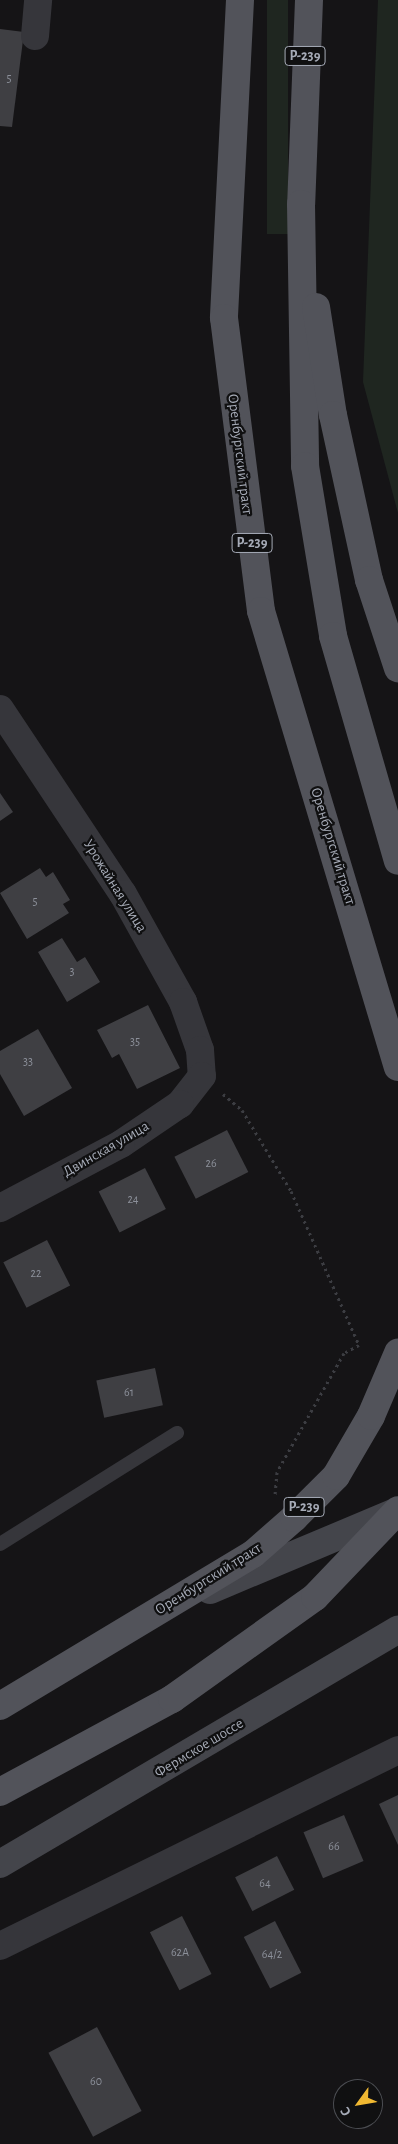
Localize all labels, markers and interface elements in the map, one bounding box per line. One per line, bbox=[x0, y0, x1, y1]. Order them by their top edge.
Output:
road number: Р-239 bbox=[284, 44, 326, 68]
house number: 5 bbox=[6, 72, 12, 86]
street label: Оренбургский тракт bbox=[224, 393, 256, 515]
road number: Р-239 bbox=[231, 532, 273, 554]
street label: Оренбургский тракт bbox=[307, 785, 359, 907]
street label: Урожайная улица bbox=[79, 836, 151, 936]
house number: 5 bbox=[32, 895, 38, 909]
house number: 3 bbox=[70, 965, 74, 979]
house number: 35 bbox=[130, 1035, 140, 1049]
house number: 33 bbox=[23, 1055, 33, 1069]
street label: Двинская улица bbox=[60, 1117, 152, 1181]
house number: 26 bbox=[205, 1157, 217, 1171]
house number: 24 bbox=[127, 1193, 139, 1207]
house number: 22 bbox=[31, 1267, 41, 1281]
house number: 61 bbox=[124, 1386, 134, 1400]
road number: Р-239 bbox=[283, 1495, 325, 1518]
street label: Оренбургский тракт bbox=[152, 1539, 264, 1619]
street label: Фермское шоссе bbox=[151, 1714, 247, 1782]
house number: 66 bbox=[328, 1840, 340, 1854]
house number: 64 bbox=[259, 1877, 271, 1891]
house number: 62А bbox=[171, 1946, 189, 1960]
house number: 64/2 bbox=[262, 1948, 282, 1962]
house number: 60 bbox=[90, 2075, 102, 2089]
north arrow bbox=[333, 2079, 383, 2129]
text: С bbox=[338, 2104, 354, 2118]

